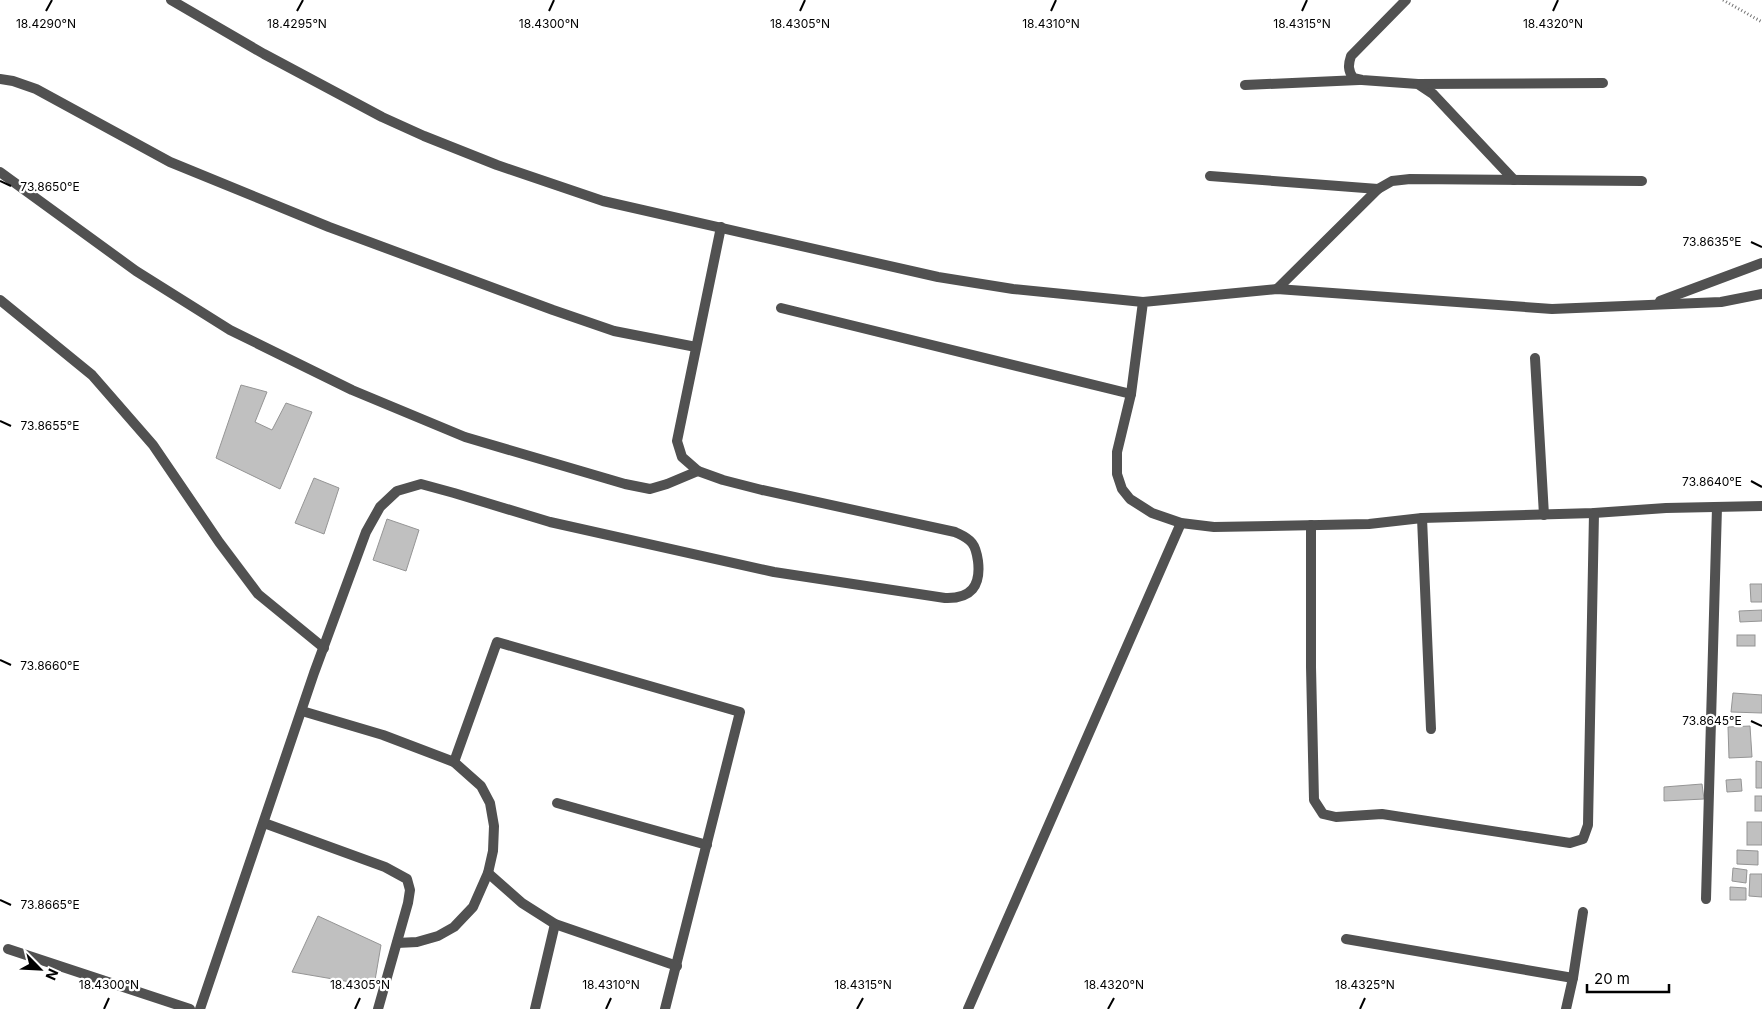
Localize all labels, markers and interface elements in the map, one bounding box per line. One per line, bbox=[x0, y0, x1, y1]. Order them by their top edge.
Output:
text: 18.4290°N bbox=[16, 16, 76, 31]
text: 18.4295°N bbox=[267, 16, 327, 31]
text: 18.4300°N bbox=[519, 16, 579, 31]
text: 18.4305°N bbox=[770, 16, 830, 31]
text: 18.4310°N bbox=[1022, 16, 1080, 31]
text: 18.4315°N bbox=[1273, 16, 1331, 31]
text: 18.4320°N bbox=[1523, 16, 1583, 31]
text: 73.8650°E bbox=[20, 179, 80, 194]
text: 73.8635°E bbox=[1682, 234, 1742, 249]
text: 73.8655°E bbox=[20, 418, 80, 433]
text: 73.8640°E bbox=[1682, 474, 1742, 489]
text: 73.8660°E bbox=[20, 658, 80, 673]
text: 73.8645°E bbox=[1682, 713, 1742, 728]
text: 73.8665°E bbox=[20, 897, 80, 912]
north arrow bbox=[15, 944, 65, 994]
scale bar bbox=[1587, 962, 1670, 994]
text: N bbox=[42, 966, 62, 983]
text: 20 m bbox=[1594, 969, 1630, 988]
text: 18.4300°N bbox=[79, 977, 139, 992]
text: 18.4305°N bbox=[330, 977, 390, 992]
text: 18.4310°N bbox=[582, 977, 640, 992]
text: 18.4315°N bbox=[834, 977, 892, 992]
text: 18.4320°N bbox=[1084, 977, 1144, 992]
text: 18.4325°N bbox=[1335, 977, 1395, 992]

